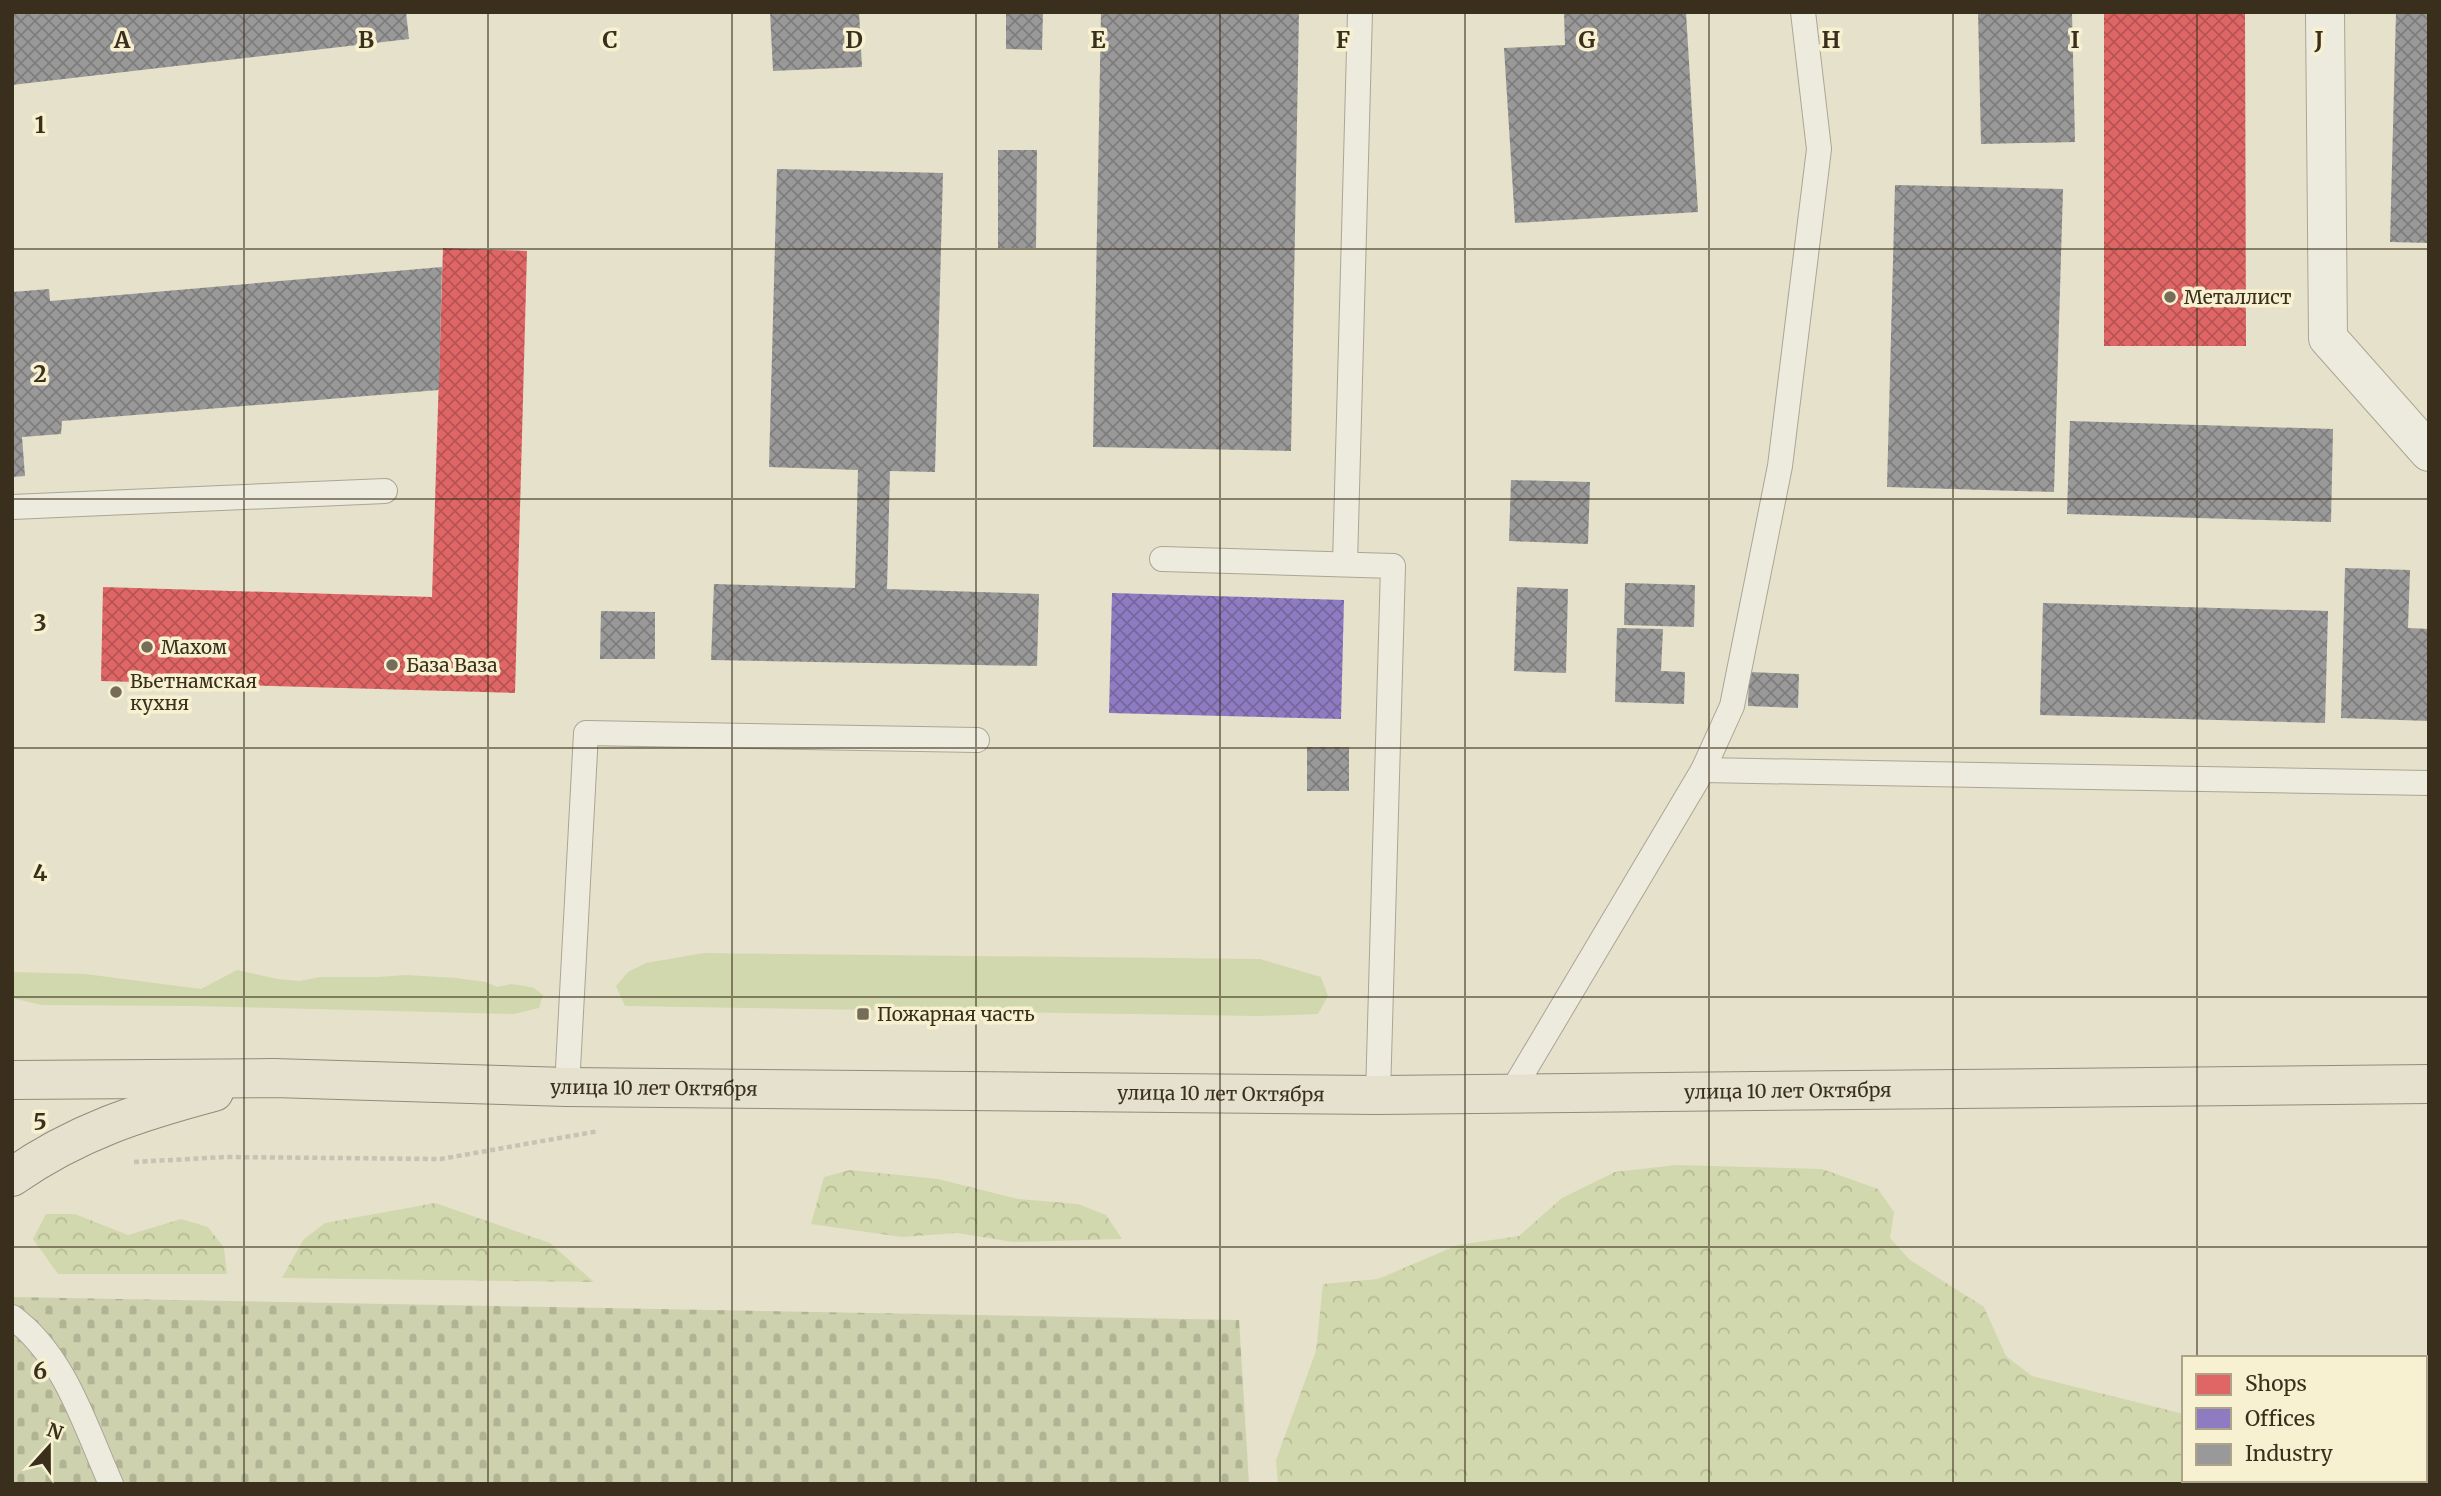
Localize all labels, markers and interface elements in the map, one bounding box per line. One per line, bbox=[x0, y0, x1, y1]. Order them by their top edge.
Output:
text: A bbox=[113, 25, 131, 54]
text: B bbox=[358, 25, 374, 54]
text: C bbox=[602, 25, 618, 54]
text: D bbox=[845, 25, 863, 54]
text: E bbox=[1090, 25, 1106, 54]
text: F bbox=[1336, 25, 1350, 54]
text: G bbox=[1579, 25, 1596, 54]
text: H bbox=[1822, 25, 1841, 54]
text: I bbox=[2070, 25, 2080, 54]
text: J bbox=[2313, 25, 2324, 54]
text: 1 bbox=[35, 110, 46, 139]
place label: Металлист bbox=[2184, 285, 2292, 309]
marker: Металлист bbox=[2162, 289, 2178, 305]
text: 2 bbox=[33, 359, 47, 388]
text: 3 bbox=[33, 608, 47, 637]
place label: Махом bbox=[161, 635, 227, 659]
marker: Махом bbox=[139, 639, 155, 655]
place label: База Ваза bbox=[406, 653, 498, 677]
marker: База Ваза bbox=[384, 657, 400, 673]
place label: Вьетнамская кухня bbox=[130, 669, 257, 715]
marker: Вьетнамская кухня bbox=[108, 684, 124, 700]
text: 4 bbox=[33, 858, 48, 887]
place label: Пожарная часть bbox=[877, 1002, 1035, 1026]
marker: Пожарная часть bbox=[855, 1006, 871, 1022]
street label: улица 10 лет Октября bbox=[550, 1074, 758, 1101]
street label: улица 10 лет Октября bbox=[1684, 1078, 1892, 1104]
street label: улица 10 лет Октября bbox=[1117, 1080, 1325, 1106]
text: 5 bbox=[33, 1107, 47, 1136]
text: 6 bbox=[33, 1356, 47, 1385]
legend bbox=[2182, 1356, 2427, 1482]
text: Shops bbox=[2245, 1370, 2307, 1397]
text: Offices bbox=[2245, 1405, 2315, 1432]
north arrow bbox=[14, 1412, 84, 1482]
text: N bbox=[44, 1417, 66, 1445]
text: Industry bbox=[2245, 1440, 2334, 1467]

